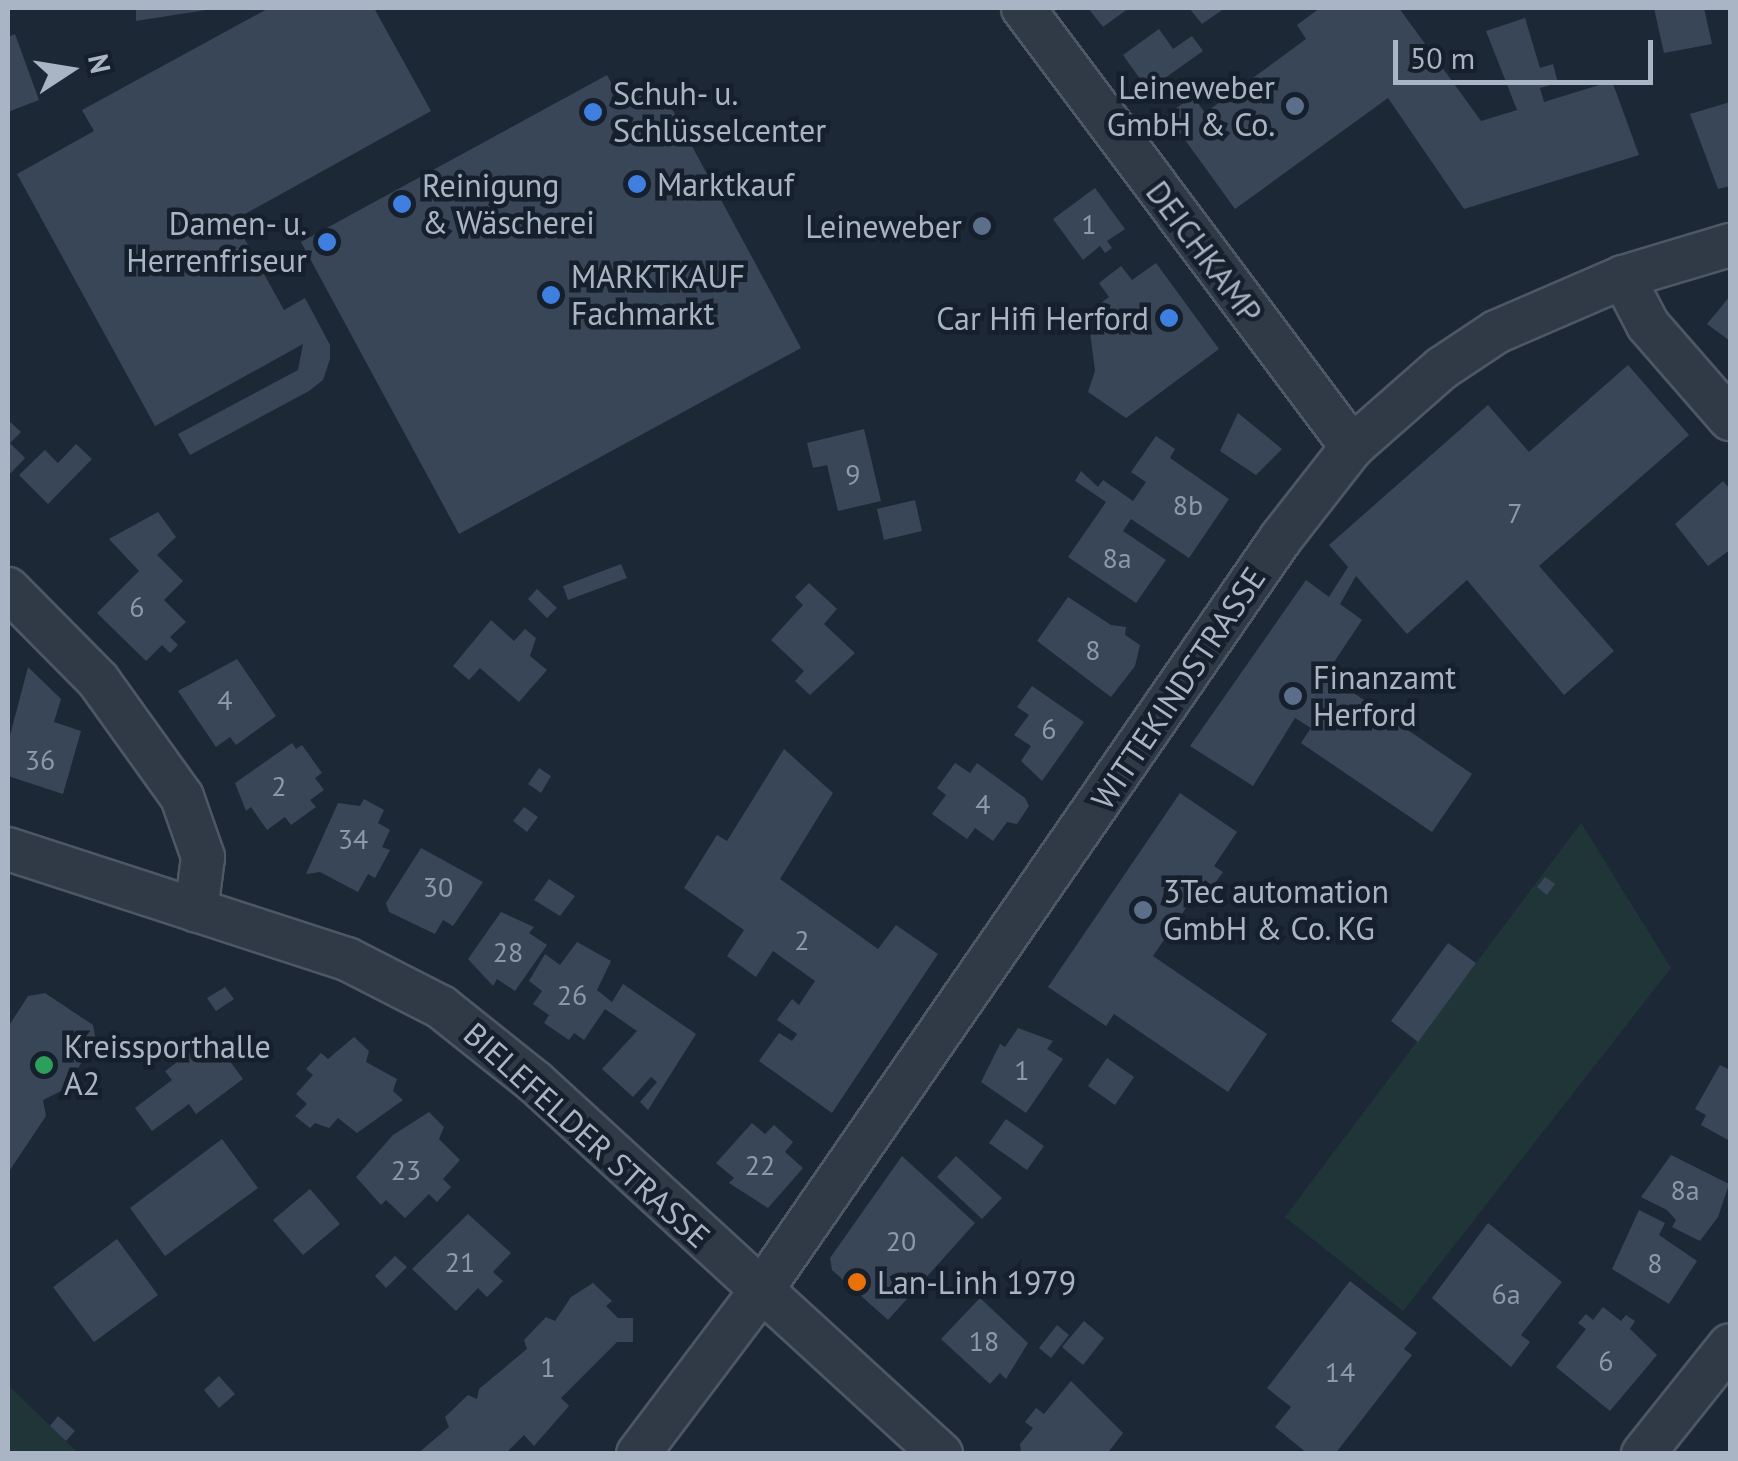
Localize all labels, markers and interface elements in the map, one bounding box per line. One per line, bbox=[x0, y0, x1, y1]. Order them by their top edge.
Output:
north arrow bbox=[20, 20, 120, 120]
scale bar bbox=[1398, 20, 1658, 82]
text: 50 m bbox=[1410, 38, 1475, 77]
text: N bbox=[80, 51, 120, 77]
place label: Leineweber GmbH & Co. bbox=[1107, 69, 1275, 144]
place label: Schuh- u. Schlüsselcenter bbox=[613, 75, 826, 150]
marker: Leineweber GmbH & Co. bbox=[1284, 95, 1306, 117]
marker: Schuh- u. Schlüsselcenter bbox=[582, 101, 604, 123]
place label: Marktkauf bbox=[657, 165, 794, 203]
place label: Reinigung & Wäscherei bbox=[422, 167, 595, 242]
marker: Marktkauf bbox=[626, 173, 648, 195]
street label: DEICHKAMP bbox=[1138, 174, 1270, 330]
marker: Reinigung & Wäscherei bbox=[391, 193, 413, 215]
place label: Damen- u. Herrenfriseur bbox=[126, 205, 307, 280]
place label: Leineweber bbox=[805, 207, 962, 245]
house number: 1 bbox=[1081, 207, 1097, 241]
marker: Leineweber bbox=[971, 215, 993, 237]
marker: Damen- u. Herrenfriseur bbox=[316, 231, 338, 253]
place label: MARKTKAUF Fachmarkt bbox=[571, 258, 745, 333]
marker: MARKTKAUF Fachmarkt bbox=[540, 284, 562, 306]
place label: Car Hifi Herford bbox=[936, 299, 1149, 337]
marker: Car Hifi Herford bbox=[1158, 307, 1180, 329]
house number: 9 bbox=[845, 457, 861, 491]
house number: 8b bbox=[1173, 488, 1203, 522]
house number: 7 bbox=[1507, 496, 1523, 530]
house number: 8a bbox=[1102, 541, 1132, 575]
street label: WITTEKINDSTRASSE bbox=[1083, 560, 1273, 816]
house number: 6 bbox=[129, 590, 145, 624]
house number: 8 bbox=[1085, 633, 1101, 667]
place label: Finanzamt Herford bbox=[1313, 659, 1456, 734]
house number: 4 bbox=[217, 683, 233, 717]
marker: Finanzamt Herford bbox=[1282, 685, 1304, 707]
house number: 6 bbox=[1041, 712, 1057, 746]
house number: 36 bbox=[25, 743, 55, 777]
house number: 2 bbox=[271, 769, 287, 803]
house number: 4 bbox=[975, 787, 991, 821]
house number: 34 bbox=[338, 822, 368, 856]
house number: 30 bbox=[423, 870, 453, 904]
place label: 3Tec automation GmbH & Co. KG bbox=[1163, 873, 1390, 948]
marker: 3Tec automation GmbH & Co. KG bbox=[1132, 899, 1154, 921]
house number: 2 bbox=[794, 923, 810, 957]
house number: 28 bbox=[493, 935, 523, 969]
house number: 26 bbox=[557, 978, 587, 1012]
street label: BIELEFELDER STRASSE bbox=[456, 1014, 718, 1256]
place label: Kreissporthalle A2 bbox=[64, 1028, 271, 1103]
house number: 1 bbox=[1014, 1053, 1030, 1087]
marker: Kreissporthalle A2 bbox=[33, 1054, 55, 1076]
house number: 22 bbox=[745, 1148, 775, 1182]
house number: 23 bbox=[391, 1153, 421, 1187]
house number: 8a bbox=[1670, 1173, 1700, 1207]
house number: 20 bbox=[886, 1224, 916, 1258]
house number: 21 bbox=[445, 1245, 475, 1279]
house number: 8 bbox=[1647, 1246, 1663, 1280]
place label: Lan-Linh 1979 bbox=[877, 1263, 1076, 1301]
marker: Lan-Linh 1979 bbox=[846, 1271, 868, 1293]
house number: 6a bbox=[1491, 1277, 1521, 1311]
house number: 18 bbox=[969, 1324, 999, 1358]
house number: 6 bbox=[1598, 1344, 1614, 1378]
house number: 1 bbox=[540, 1350, 556, 1384]
house number: 14 bbox=[1325, 1355, 1355, 1389]

